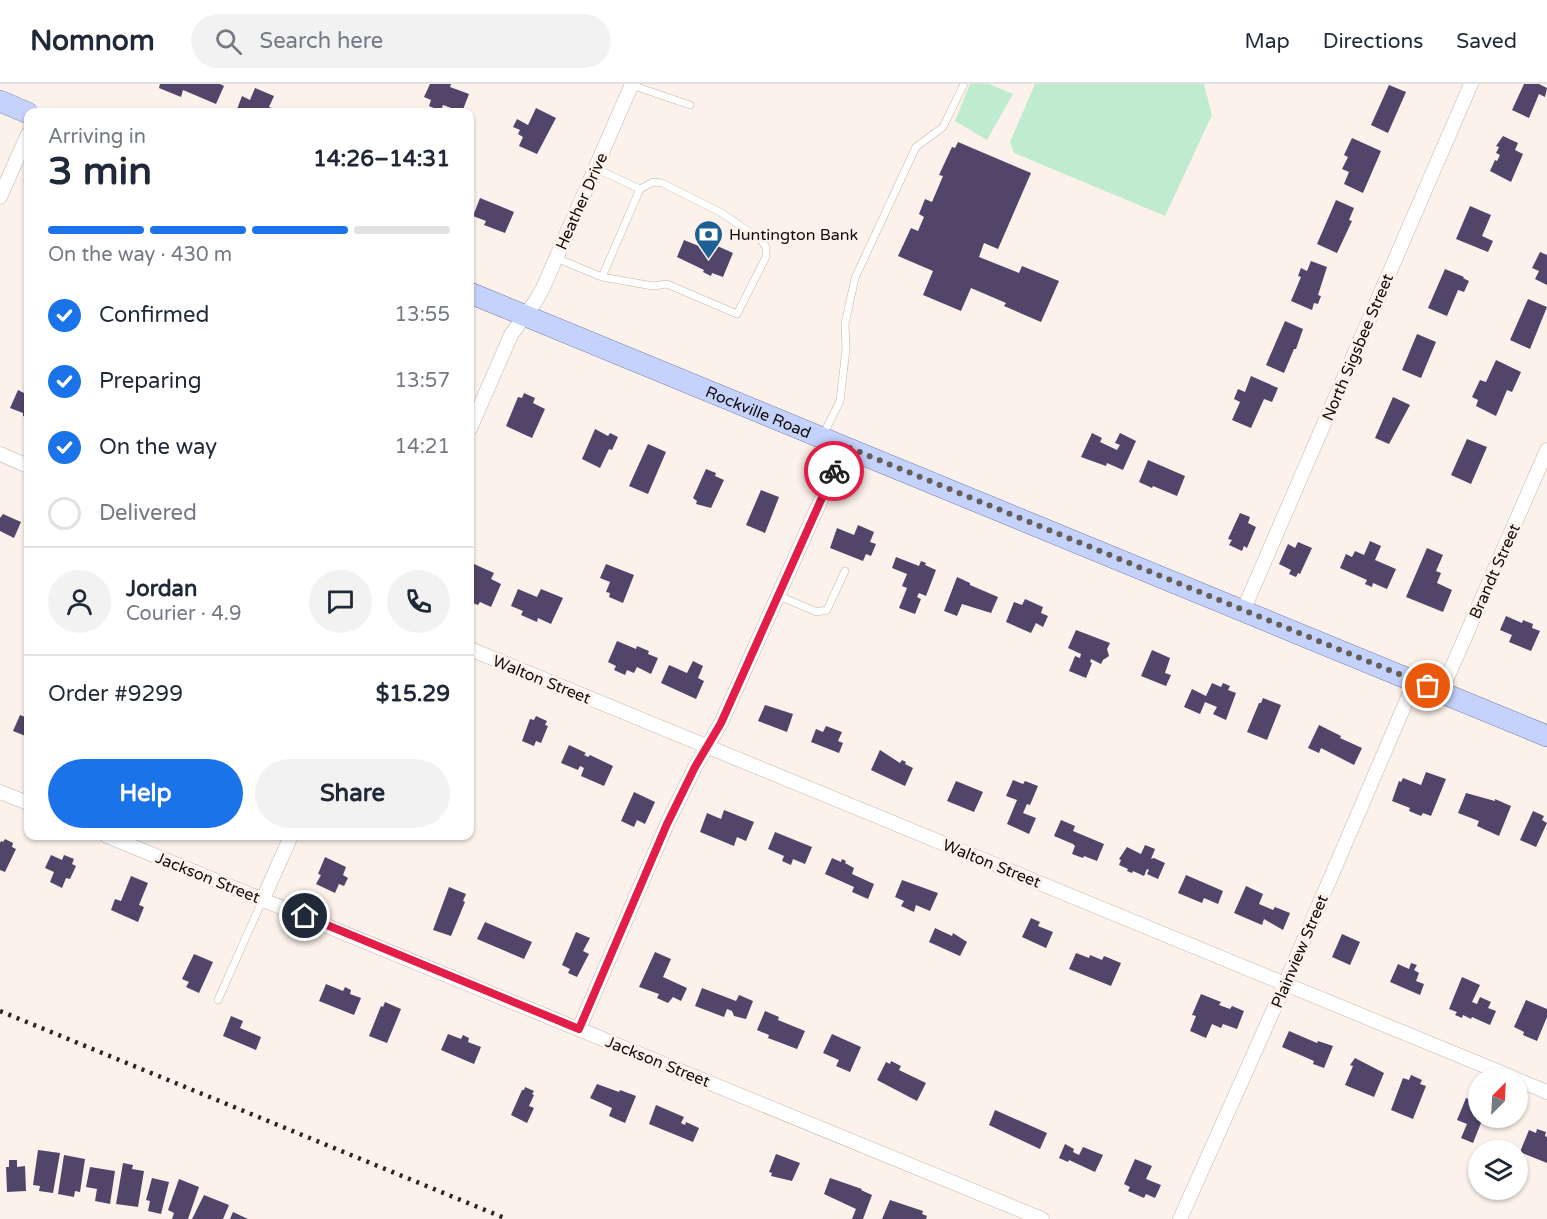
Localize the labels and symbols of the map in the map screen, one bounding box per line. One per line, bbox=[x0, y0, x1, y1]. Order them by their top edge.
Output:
street label: Heather Drive bbox=[552, 150, 612, 253]
bank icon: Huntington Bank bbox=[692, 218, 724, 260]
place label: Huntington Bank bbox=[729, 225, 859, 245]
street label: North Sigsbee Street bbox=[1318, 271, 1398, 424]
street label: Rockville Road bbox=[702, 382, 814, 443]
courier bbox=[804, 441, 864, 501]
street label: Brandt Street bbox=[1465, 521, 1525, 622]
street label: Walton Street bbox=[490, 651, 594, 709]
pin bbox=[1402, 660, 1453, 711]
street label: Walton Street bbox=[940, 835, 1044, 893]
street label: Jackson Street bbox=[153, 848, 263, 908]
pin bbox=[279, 890, 330, 941]
street label: Plainview Street bbox=[1267, 892, 1333, 1011]
street label: Jackson Street bbox=[603, 1032, 713, 1092]
north arrow bbox=[1468, 1068, 1528, 1128]

